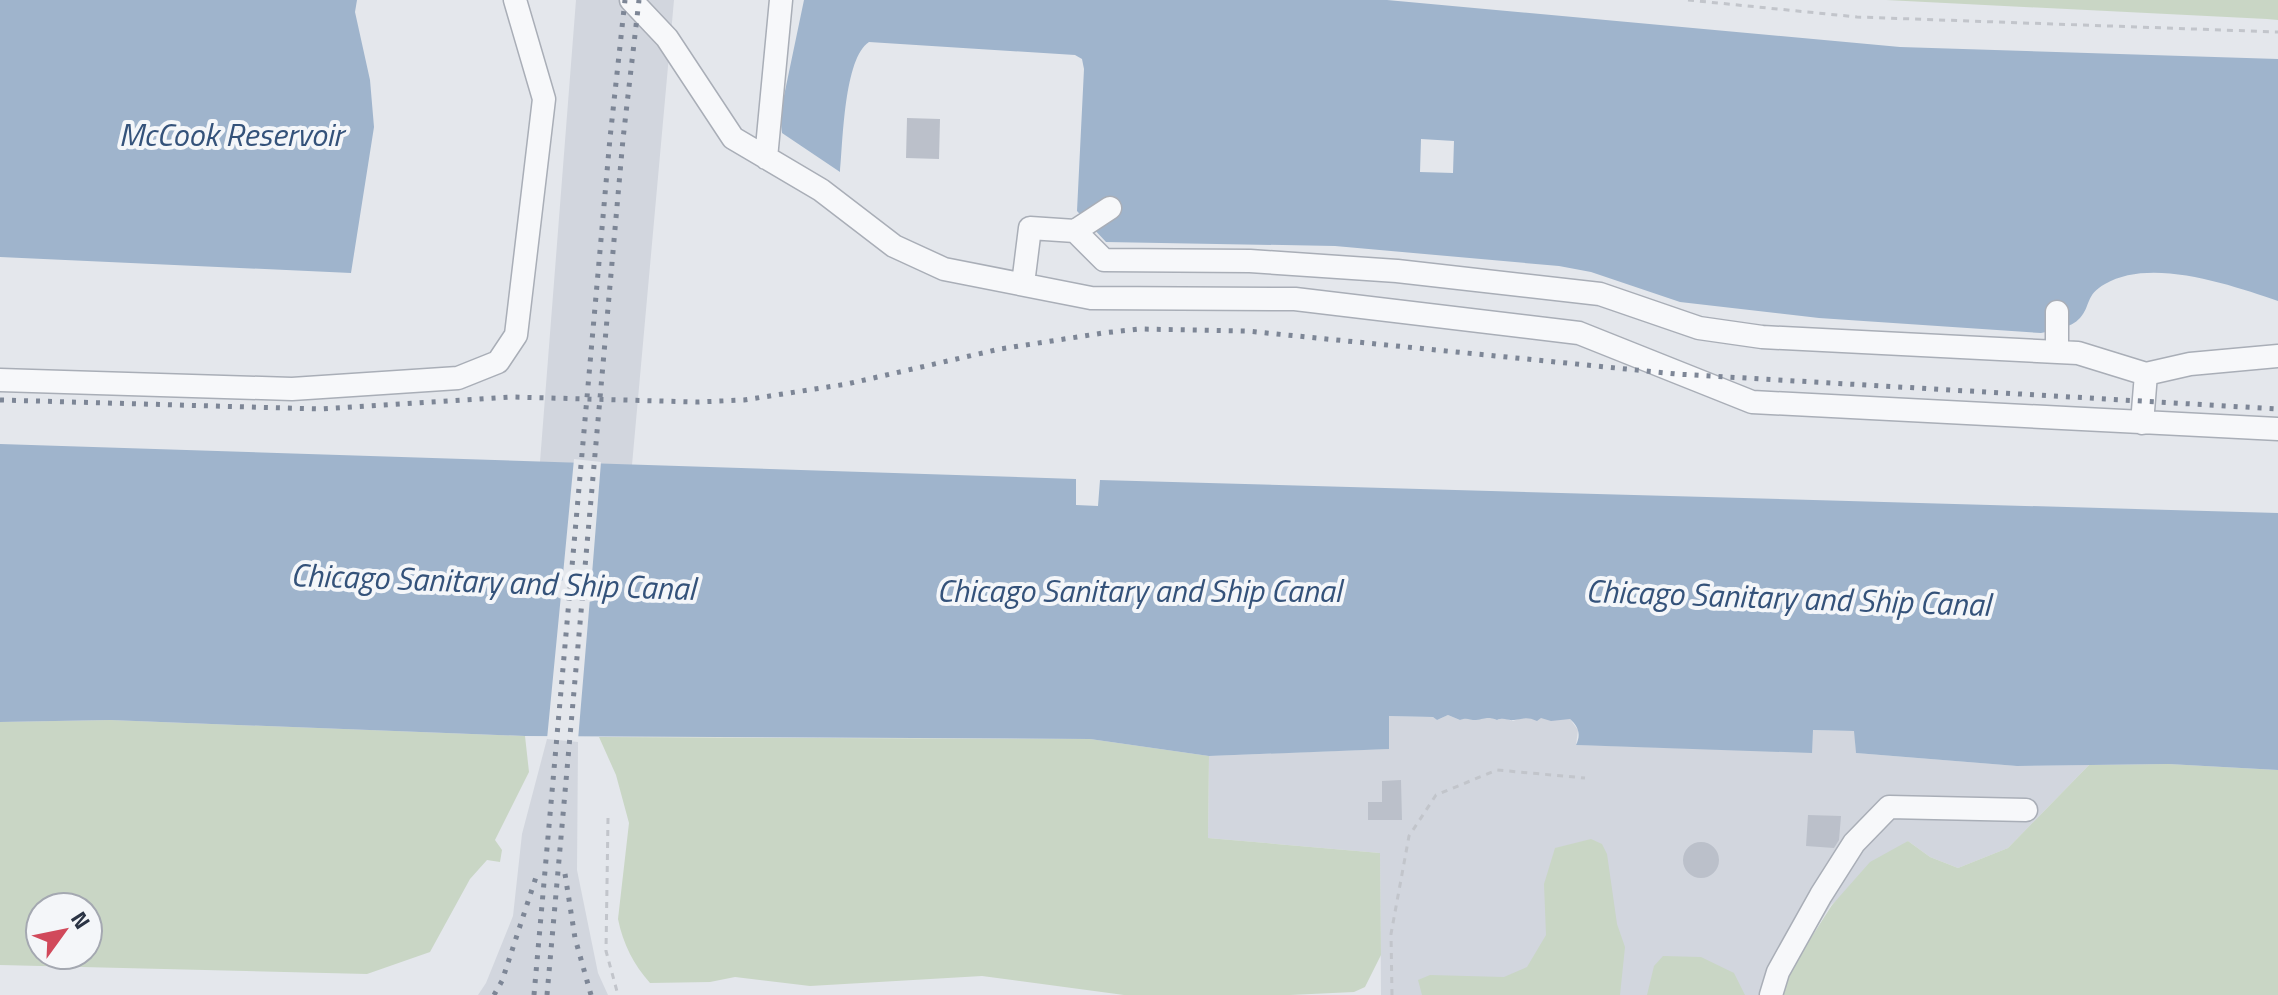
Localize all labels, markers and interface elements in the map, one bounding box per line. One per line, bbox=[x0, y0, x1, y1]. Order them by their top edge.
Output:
water label: McCook Reservoir bbox=[119, 110, 347, 158]
water label: Chicago Sanitary and Ship Canal bbox=[290, 550, 699, 612]
water label: Chicago Sanitary and Ship Canal bbox=[937, 566, 1344, 614]
water label: Chicago Sanitary and Ship Canal bbox=[1585, 566, 1994, 628]
north arrow bbox=[24, 891, 104, 971]
text: N bbox=[62, 904, 99, 936]

